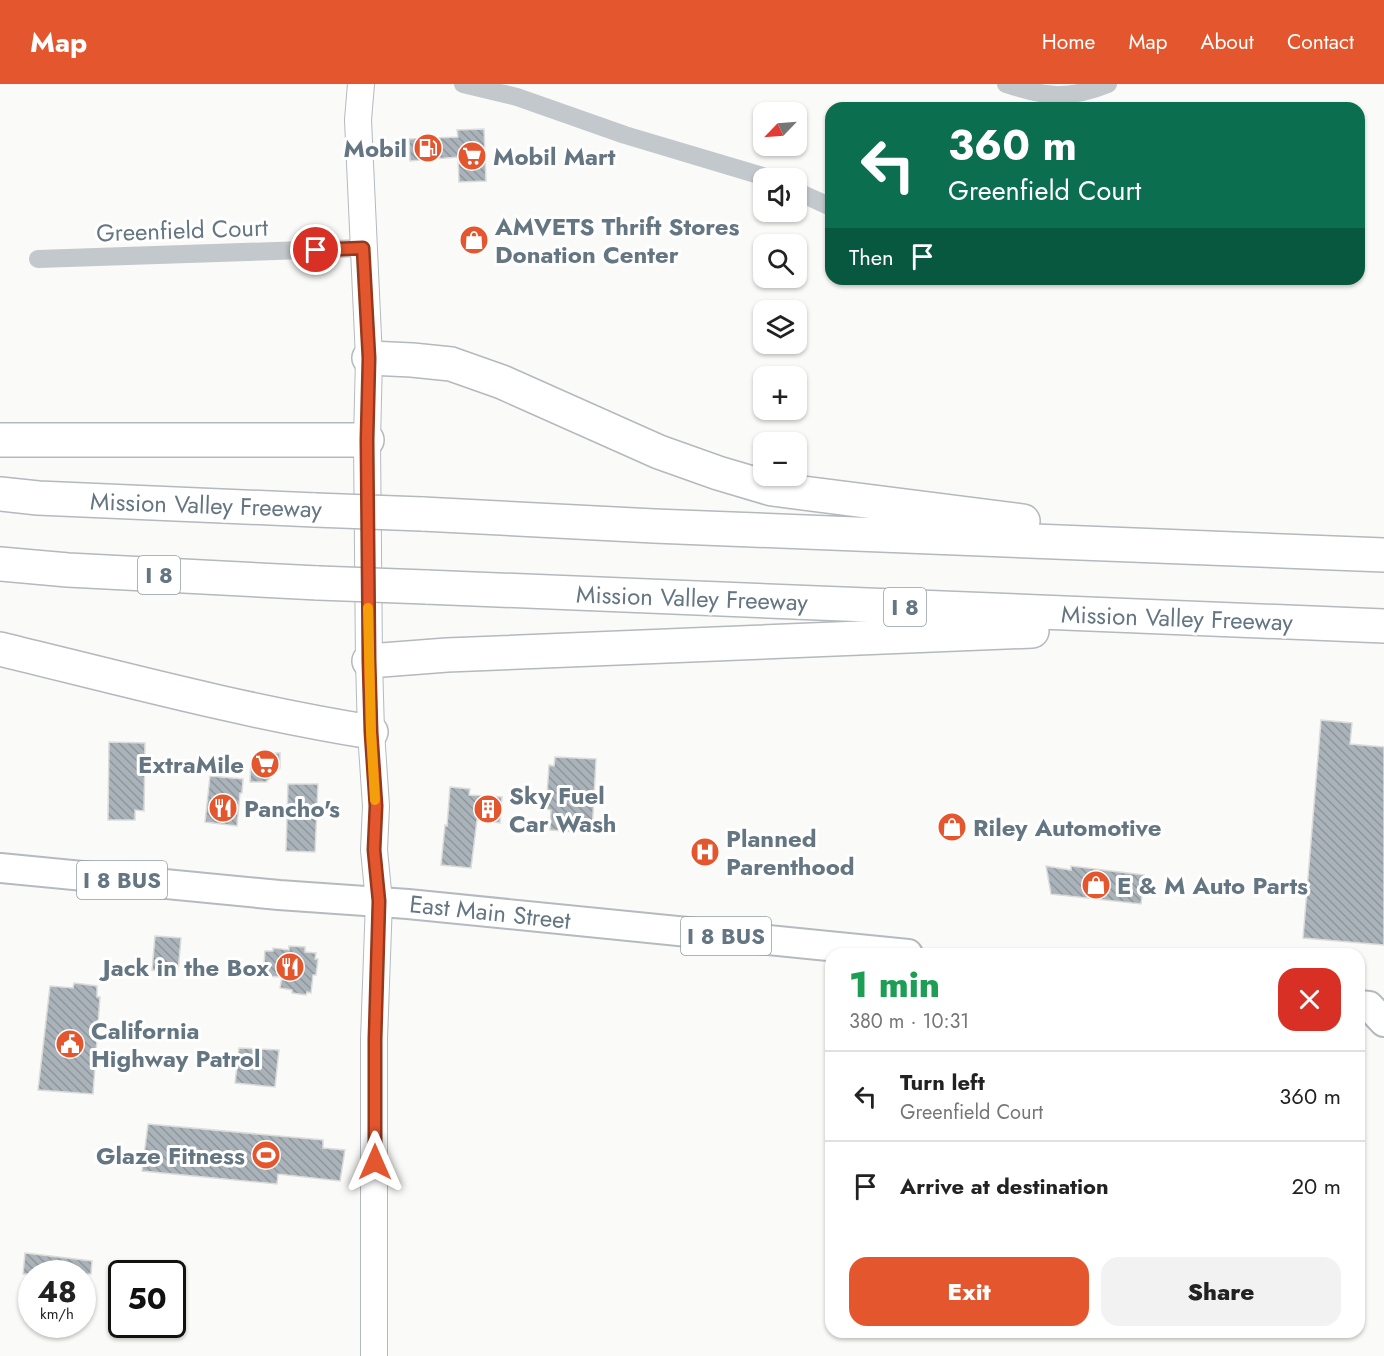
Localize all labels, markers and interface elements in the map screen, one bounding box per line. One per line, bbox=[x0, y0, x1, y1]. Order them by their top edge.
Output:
text: Map bbox=[30, 22, 87, 63]
text: Home bbox=[1042, 27, 1095, 57]
text: Map bbox=[1128, 27, 1168, 57]
text: About bbox=[1201, 27, 1254, 57]
text: Contact bbox=[1287, 27, 1354, 57]
north arrow bbox=[753, 102, 807, 156]
map controls bbox=[753, 102, 807, 486]
text: 360 m bbox=[948, 115, 1077, 176]
icon: left bbox=[849, 126, 927, 204]
place label: Mobil bbox=[344, 131, 407, 166]
fuel station icon: Mobil bbox=[412, 132, 444, 164]
place label: Mobil Mart bbox=[493, 139, 616, 174]
supermarket icon: Mobil Mart bbox=[456, 140, 488, 172]
button: sound bbox=[753, 168, 807, 222]
text: Greenfield Court bbox=[948, 171, 1141, 210]
place label: AMVETS Thrift Stores Donation Center bbox=[494, 209, 740, 272]
street label: Greenfield Court bbox=[96, 210, 269, 250]
pin bbox=[290, 224, 341, 275]
shop icon: AMVETS Thrift Stores Donation Center bbox=[458, 224, 490, 256]
icon: arrive bbox=[299, 233, 332, 266]
button: search bbox=[753, 234, 807, 288]
icon: arrive bbox=[906, 240, 939, 273]
text: Then bbox=[849, 241, 894, 273]
button: layers bbox=[753, 300, 807, 354]
button: + bbox=[753, 366, 807, 420]
button: − bbox=[753, 432, 807, 486]
street label: Mission Valley Freeway bbox=[89, 483, 323, 527]
road number: I 8 bbox=[138, 556, 180, 594]
street label: Mission Valley Freeway bbox=[575, 576, 809, 620]
road number: I 8 bbox=[884, 588, 926, 626]
street label: Mission Valley Freeway bbox=[1060, 596, 1294, 640]
place label: ExtraMile bbox=[138, 747, 244, 782]
supermarket icon: ExtraMile bbox=[249, 748, 281, 780]
place label: Sky Fuel Car Wash bbox=[509, 778, 617, 841]
place label: Pancho's bbox=[244, 791, 340, 826]
restaurant icon: Pancho's bbox=[207, 792, 239, 824]
building icon: Sky Fuel Car Wash bbox=[472, 793, 504, 825]
place label: Riley Automotive bbox=[973, 810, 1162, 845]
shop icon: Riley Automotive bbox=[936, 811, 968, 843]
place label: Planned Parenthood bbox=[726, 821, 855, 884]
hospital icon: Planned Parenthood bbox=[689, 836, 721, 868]
road number: I 8 BUS bbox=[77, 861, 167, 899]
place label: E & M Auto Parts bbox=[1117, 868, 1308, 903]
shop icon: E & M Auto Parts bbox=[1080, 869, 1112, 901]
street label: East Main Street bbox=[408, 886, 572, 938]
road number: I 8 BUS bbox=[681, 917, 771, 955]
place label: Jack in the Box bbox=[99, 950, 269, 985]
restaurant icon: Jack in the Box bbox=[274, 951, 306, 983]
text: 1 min bbox=[849, 958, 940, 1010]
button: close bbox=[1278, 968, 1341, 1031]
text: 380 m · 10:31 bbox=[849, 1007, 969, 1036]
place label: California Highway Patrol bbox=[91, 1013, 260, 1076]
public building icon: California Highway Patrol bbox=[54, 1028, 86, 1060]
text: Turn left bbox=[900, 1066, 985, 1098]
icon: left bbox=[849, 1080, 882, 1113]
text: 360 m bbox=[1279, 1080, 1341, 1112]
text: Greenfield Court bbox=[900, 1098, 1043, 1127]
position arrow bbox=[343, 1130, 407, 1194]
place label: Glaze Fitness bbox=[96, 1138, 245, 1173]
sports icon: Glaze Fitness bbox=[250, 1139, 282, 1171]
icon: arrive bbox=[849, 1170, 882, 1203]
text: Arrive at destination bbox=[900, 1170, 1109, 1202]
text: 20 m bbox=[1292, 1170, 1341, 1202]
button: Exit bbox=[849, 1257, 1089, 1326]
button: Share bbox=[1101, 1257, 1341, 1326]
speed limit sign: 50 bbox=[108, 1260, 186, 1338]
text: 48 bbox=[37, 1270, 77, 1313]
text: km/h bbox=[40, 1303, 74, 1325]

